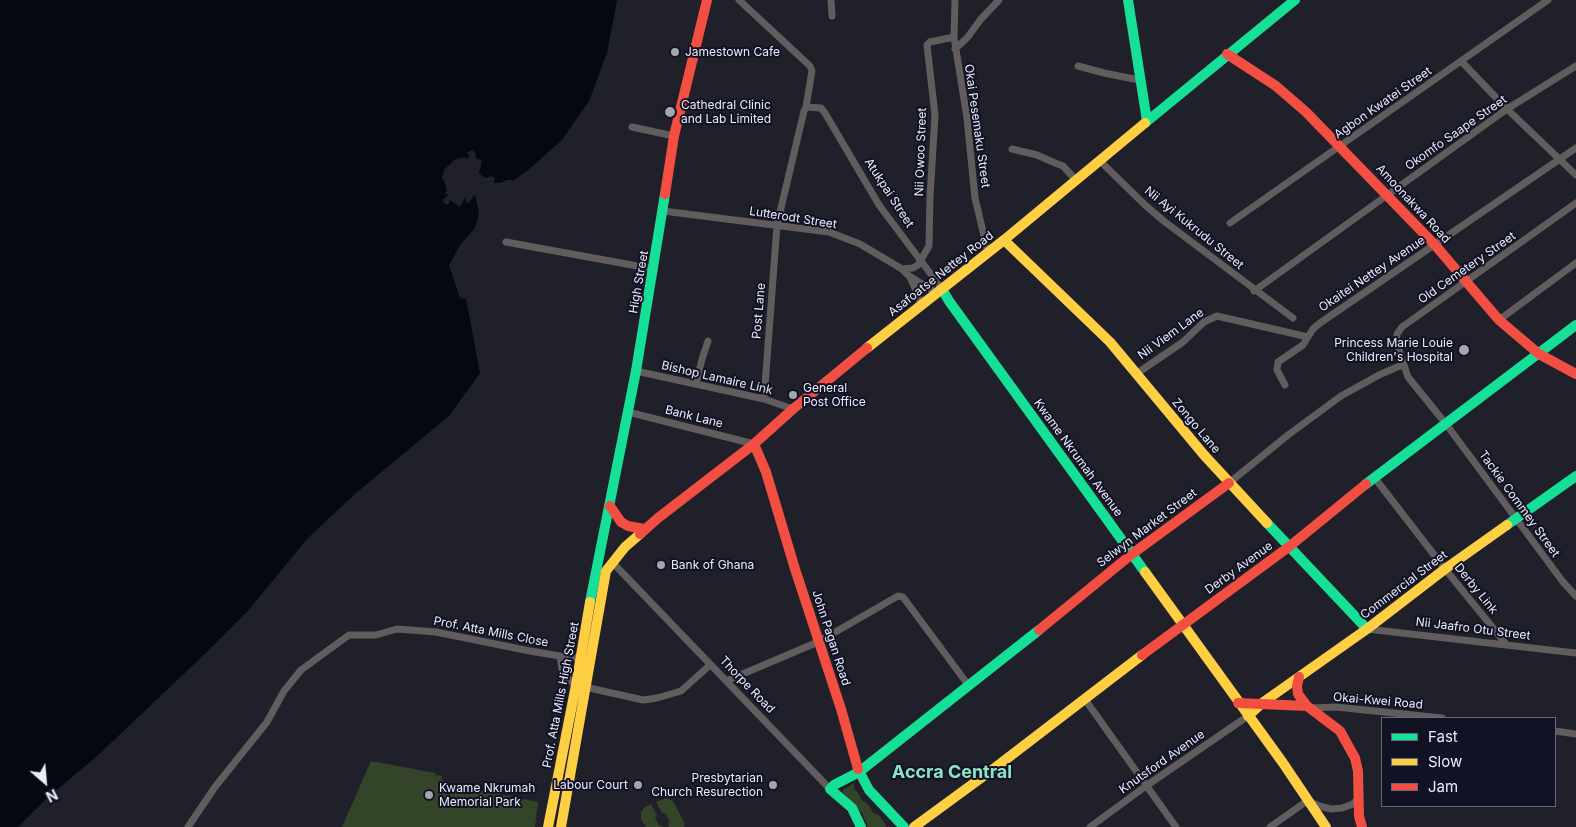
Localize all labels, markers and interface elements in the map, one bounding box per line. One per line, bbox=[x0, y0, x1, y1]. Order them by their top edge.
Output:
place label: Jamestown Cafe bbox=[685, 45, 780, 59]
marker: Jamestown Cafe bbox=[669, 46, 681, 58]
street label: Okai Pesemaku Street bbox=[961, 63, 993, 189]
street label: Agbon Kwatei Street bbox=[1332, 64, 1434, 142]
street label: Okomfo Saape Street bbox=[1402, 93, 1510, 173]
place label: Cathedral Clinic and Lab Limited bbox=[681, 98, 771, 126]
marker: Cathedral Clinic and Lab Limited bbox=[663, 105, 677, 119]
street label: Nii Owoo Street bbox=[912, 107, 930, 197]
street label: Atukpai Street bbox=[861, 156, 917, 230]
street label: Amoonakwa Road bbox=[1373, 162, 1453, 246]
street label: Nii Ayi Kukrudu Street bbox=[1142, 184, 1246, 272]
street label: Lutterodt Street bbox=[748, 204, 838, 232]
street label: Asafoatse Nettey Road bbox=[886, 229, 996, 319]
street label: Old Cemetery Street bbox=[1416, 229, 1518, 307]
street label: Okaitei Nettey Avenue bbox=[1316, 233, 1428, 315]
street label: High Street bbox=[626, 249, 652, 315]
street label: Post Lane bbox=[749, 282, 769, 340]
street label: Nii Viem Lane bbox=[1135, 305, 1207, 363]
place label: Princess Marie Louie Children's Hospital bbox=[1334, 336, 1453, 364]
marker: Princess Marie Louie Children's Hospital bbox=[1457, 343, 1471, 357]
street label: Bishop Lamaire Link bbox=[660, 358, 774, 398]
place label: General Post Office bbox=[803, 381, 866, 409]
marker: General Post Office bbox=[787, 389, 799, 401]
street label: Kwame Nkrumah Avenue bbox=[1030, 396, 1126, 520]
street label: Zongo Lane bbox=[1169, 396, 1223, 456]
street label: Bank Lane bbox=[664, 403, 724, 431]
street label: Tackie Commey Street bbox=[1476, 448, 1562, 560]
street label: Selwyn Market Street bbox=[1094, 486, 1200, 570]
street label: Derby Avenue bbox=[1203, 539, 1275, 597]
street label: Commercial Street bbox=[1358, 548, 1450, 622]
place label: Bank of Ghana bbox=[671, 558, 754, 572]
marker: Bank of Ghana bbox=[655, 559, 667, 571]
street label: Derby Link bbox=[1451, 561, 1501, 617]
street label: John Pagan Road bbox=[809, 588, 853, 688]
street label: Prof. Atta Mills Close bbox=[432, 614, 550, 650]
street label: Nii Jaafro Otu Street bbox=[1415, 615, 1531, 643]
street label: Prof. Atta Mills High Street bbox=[540, 621, 582, 769]
street label: Thorpe Road bbox=[716, 654, 778, 716]
street label: Okai-Kwei Road bbox=[1333, 690, 1423, 712]
legend bbox=[1381, 717, 1556, 807]
street label: Knutsford Avenue bbox=[1117, 727, 1207, 797]
text: Fast bbox=[1428, 727, 1458, 746]
text: Slow bbox=[1428, 752, 1462, 771]
north arrow bbox=[20, 757, 70, 807]
district label: Accra Central bbox=[892, 762, 1012, 784]
place label: Presbytarian Church Resurection bbox=[651, 771, 763, 799]
text: Jam bbox=[1428, 777, 1458, 796]
place label: Labour Court bbox=[553, 778, 628, 792]
marker: Labour Court bbox=[632, 779, 644, 791]
marker: Presbytarian Church Resurection bbox=[767, 779, 779, 791]
place label: Kwame Nkrumah Memorial Park bbox=[439, 781, 535, 809]
text: N bbox=[43, 786, 61, 806]
marker: Kwame Nkrumah Memorial Park bbox=[423, 789, 435, 801]

